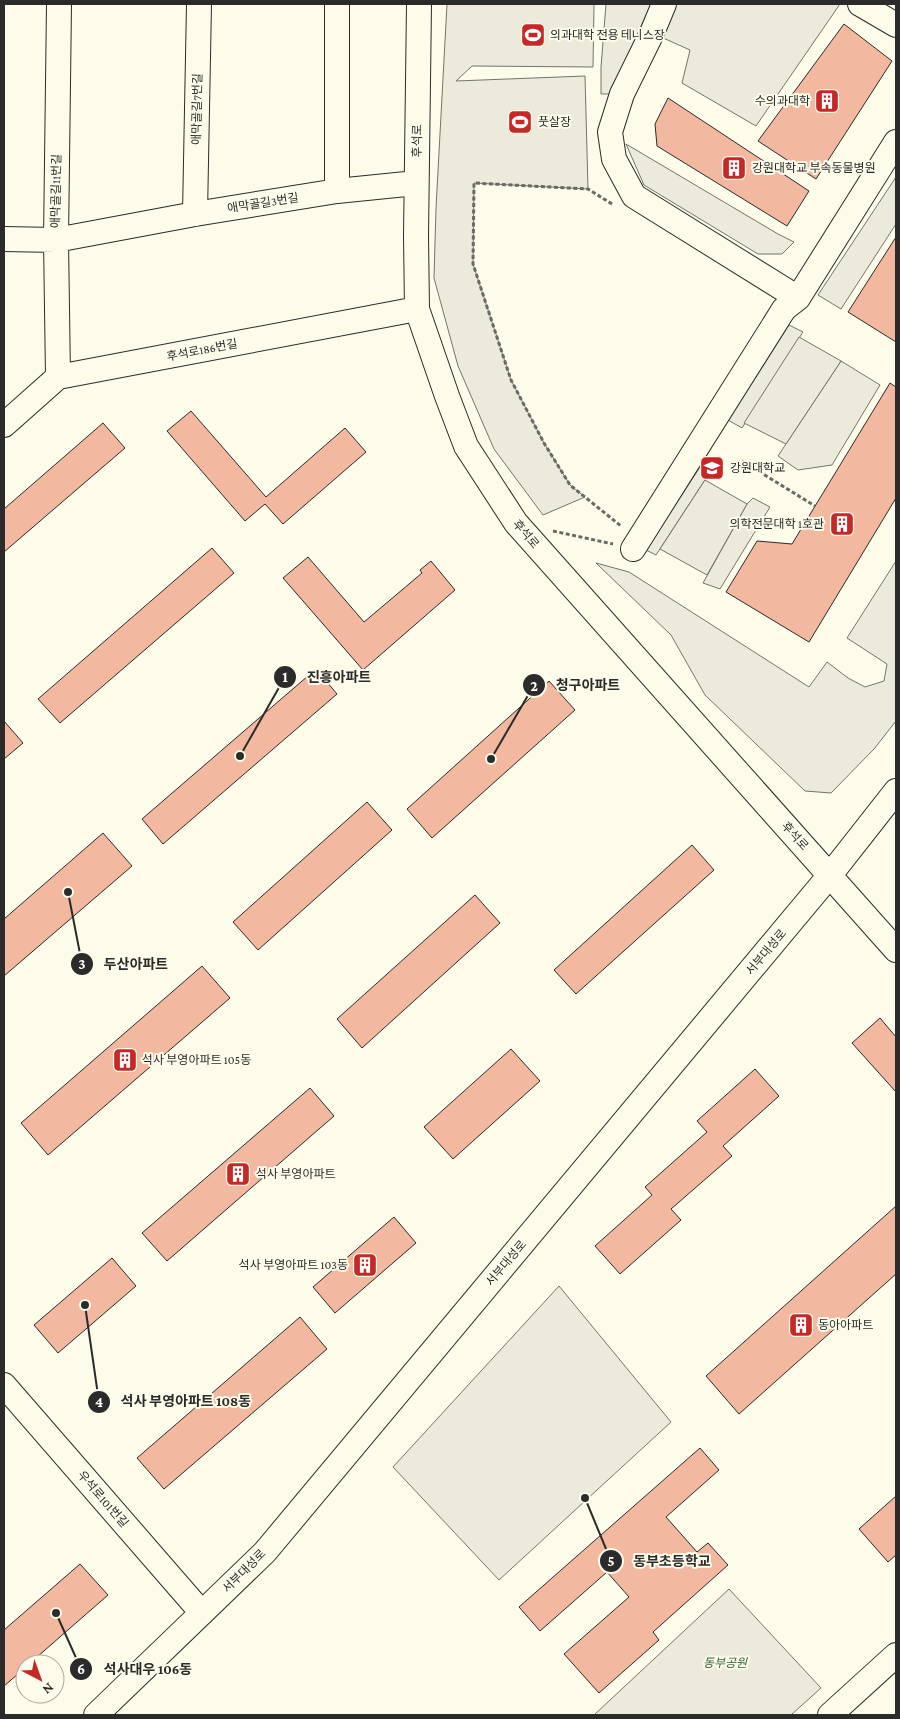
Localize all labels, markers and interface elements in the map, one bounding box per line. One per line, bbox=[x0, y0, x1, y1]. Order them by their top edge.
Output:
sports icon: 의과대학 전용 테니스장 bbox=[520, 22, 546, 48]
place label: 의과대학 전용 테니스장 bbox=[550, 28, 665, 42]
street label: 애막골길7번길 bbox=[189, 73, 205, 145]
building icon: 수의과대학 bbox=[814, 88, 840, 114]
place label: 수의과대학 bbox=[755, 94, 810, 108]
sports icon: 풋살장 bbox=[507, 109, 533, 135]
place label: 풋살장 bbox=[538, 115, 571, 129]
street label: 후석로 bbox=[410, 124, 424, 158]
street label: 애막골길11번길 bbox=[48, 154, 64, 228]
building icon: 강원대학교 부속동물병원 bbox=[721, 155, 747, 181]
place label: 강원대학교 부속동물병원 bbox=[752, 161, 876, 175]
street label: 애막골길3번길 bbox=[226, 190, 300, 216]
street label: 후석로186번길 bbox=[165, 336, 239, 364]
school or university icon: 강원대학교 bbox=[699, 455, 725, 481]
place label: 강원대학교 bbox=[730, 461, 785, 475]
building icon: 의학전문대학 1호관 bbox=[829, 511, 855, 537]
street label: 후석로 bbox=[510, 517, 542, 551]
place label: 의학전문대학 1호관 bbox=[729, 517, 824, 531]
callout: 진흥아파트 bbox=[272, 662, 381, 691]
text: 1 bbox=[282, 669, 288, 685]
text: 진흥아파트 bbox=[307, 669, 371, 685]
callout: 청구아파트 bbox=[521, 671, 630, 700]
text: 청구아파트 bbox=[556, 677, 620, 693]
text: 2 bbox=[530, 678, 538, 694]
street label: 후석로 bbox=[779, 819, 811, 853]
street label: 서부대성로 bbox=[743, 926, 789, 978]
callout: 두산아파트 bbox=[69, 950, 179, 979]
text: 3 bbox=[78, 956, 86, 972]
text: 두산아파트 bbox=[104, 956, 168, 972]
building icon: 석사 부영아파트 105동 bbox=[112, 1047, 138, 1073]
place label: 석사 부영아파트 105동 bbox=[142, 1053, 251, 1067]
building icon: 석사 부영아파트 bbox=[225, 1161, 251, 1187]
place label: 석사 부영아파트 bbox=[256, 1167, 336, 1181]
street label: 서부대성로 bbox=[483, 1237, 529, 1289]
building icon: 석사 부영아파트 103동 bbox=[352, 1252, 378, 1278]
place label: 석사 부영아파트 103동 bbox=[239, 1258, 348, 1272]
building icon: 동아아파트 bbox=[788, 1312, 814, 1338]
place label: 동아아파트 bbox=[818, 1318, 873, 1332]
callout: 석사 부영아파트 108동 bbox=[86, 1387, 262, 1416]
text: 석사 부영아파트 108동 bbox=[121, 1393, 251, 1409]
text: 4 bbox=[95, 1394, 103, 1410]
street label: 우석로101번길 bbox=[75, 1468, 131, 1530]
callout: 동부초등학교 bbox=[598, 1546, 720, 1575]
street label: 서부대성로 bbox=[220, 1547, 268, 1595]
text: 5 bbox=[607, 1553, 615, 1569]
text: 동부초등학교 bbox=[633, 1553, 711, 1569]
north arrow bbox=[15, 1654, 65, 1704]
callout: 석사대우 106동 bbox=[68, 1654, 202, 1683]
park label: 동부공원 bbox=[703, 1656, 748, 1670]
text: 6 bbox=[77, 1661, 85, 1677]
text: 석사대우 106동 bbox=[104, 1661, 192, 1677]
text: N bbox=[39, 1680, 57, 1698]

